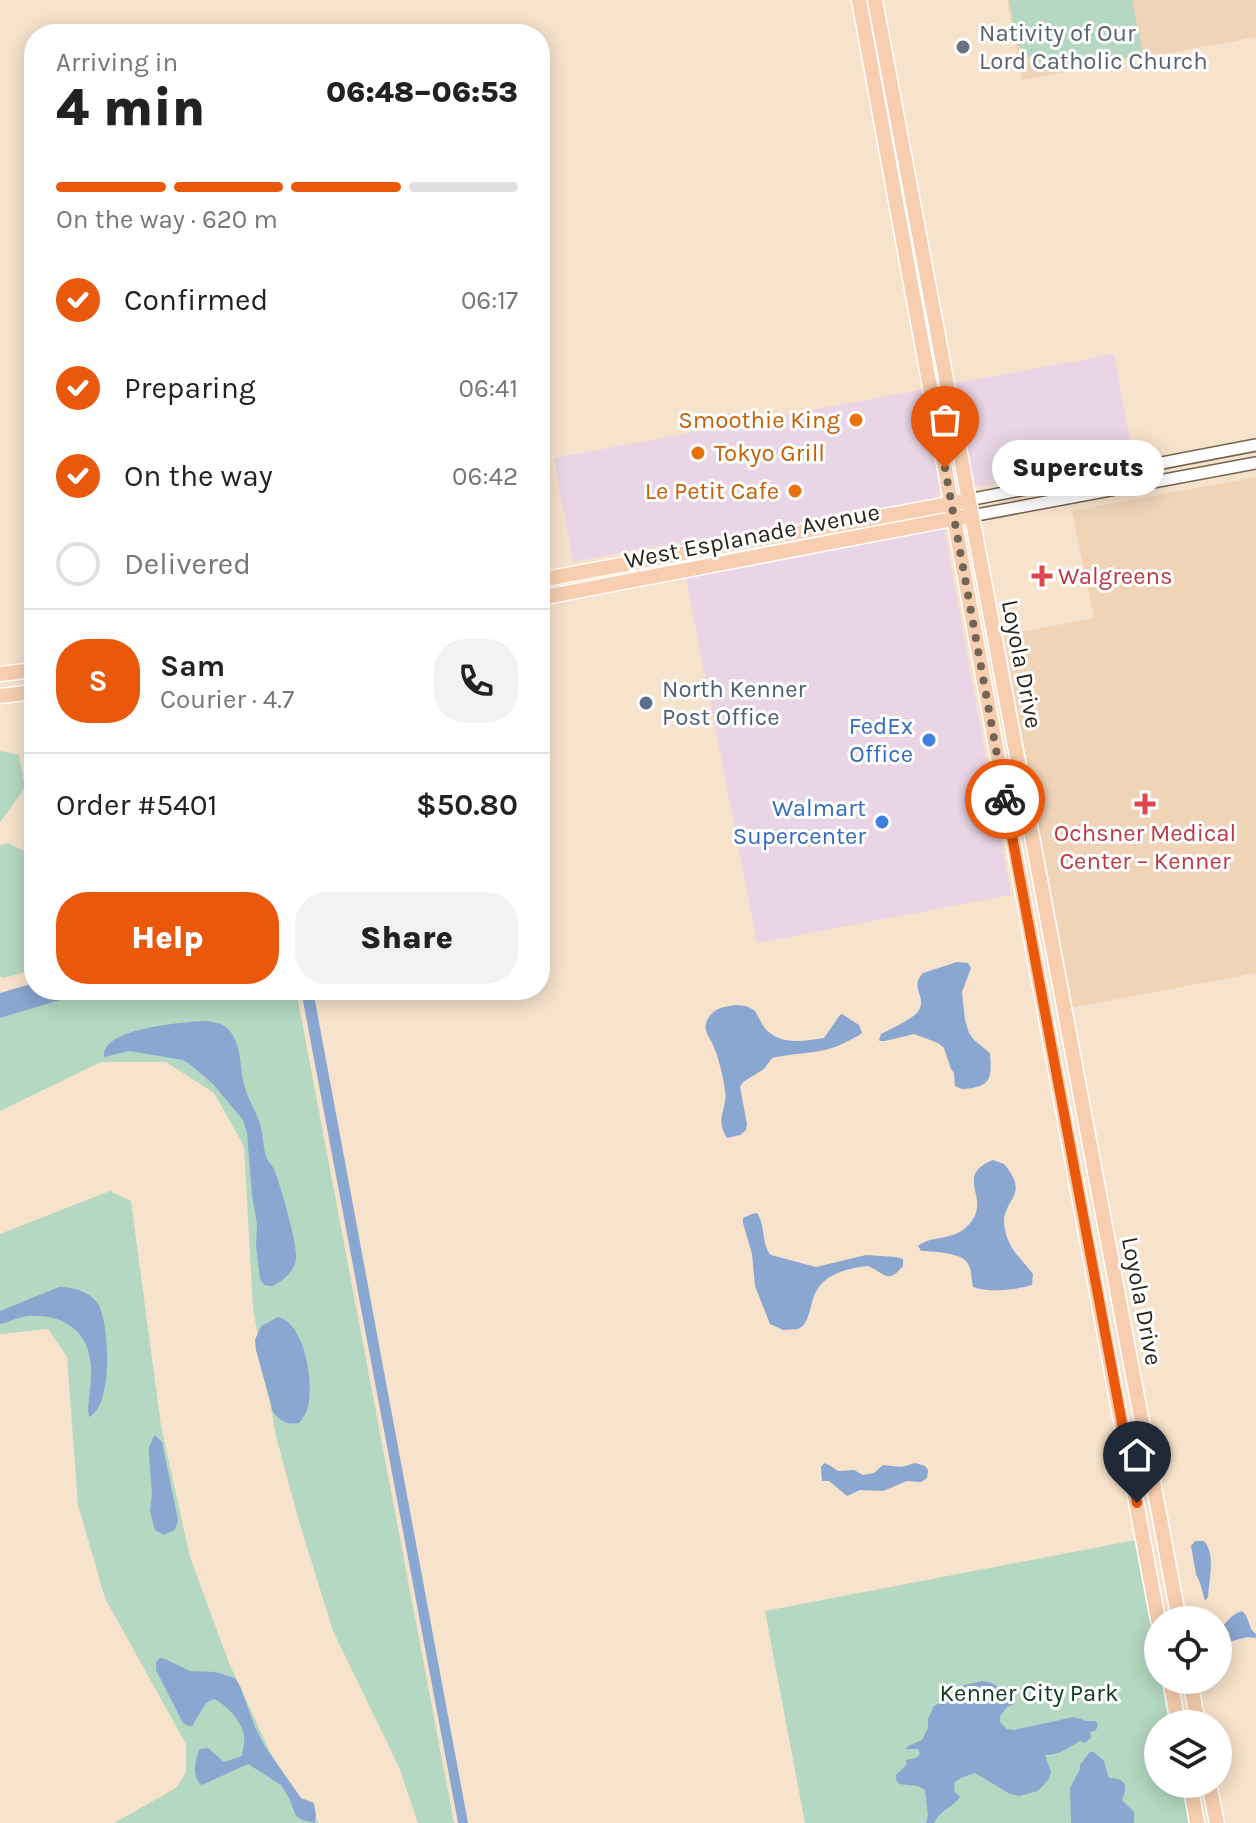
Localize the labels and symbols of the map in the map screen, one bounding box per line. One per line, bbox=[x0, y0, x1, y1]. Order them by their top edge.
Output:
place label: Nativity of Our Lord Catholic Church bbox=[979, 19, 1208, 75]
marker: Nativity of Our Lord Catholic Church bbox=[954, 38, 972, 56]
pin bbox=[911, 386, 979, 468]
place label: Smoothie King bbox=[678, 406, 840, 434]
marker: Smoothie King bbox=[847, 411, 865, 429]
place label: Tokyo Grill bbox=[714, 439, 825, 467]
callout: Supercuts bbox=[993, 440, 1165, 496]
marker: Tokyo Grill bbox=[689, 444, 707, 462]
place label: Le Petit Cafe bbox=[645, 477, 779, 505]
marker: Le Petit Cafe bbox=[786, 482, 804, 500]
street label: West Esplanade Avenue bbox=[622, 498, 882, 574]
place label: Walgreens bbox=[1058, 562, 1173, 590]
marker: Walgreens bbox=[1033, 567, 1051, 585]
street label: Loyola Drive bbox=[996, 597, 1048, 731]
place label: North Kenner Post Office bbox=[662, 675, 807, 731]
marker: North Kenner Post Office bbox=[637, 694, 655, 712]
place label: FedEx Office bbox=[849, 712, 913, 768]
marker: FedEx Office bbox=[920, 731, 938, 749]
courier bbox=[965, 759, 1045, 839]
marker: Ochsner Medical Center – Kenner bbox=[1134, 793, 1156, 815]
place label: Walmart Supercenter bbox=[733, 794, 866, 850]
marker: Walmart Supercenter bbox=[873, 813, 891, 831]
place label: Ochsner Medical Center – Kenner bbox=[1054, 819, 1236, 875]
street label: Loyola Drive bbox=[1116, 1234, 1168, 1368]
pin bbox=[1103, 1421, 1171, 1503]
park label: Kenner City Park bbox=[939, 1679, 1119, 1707]

